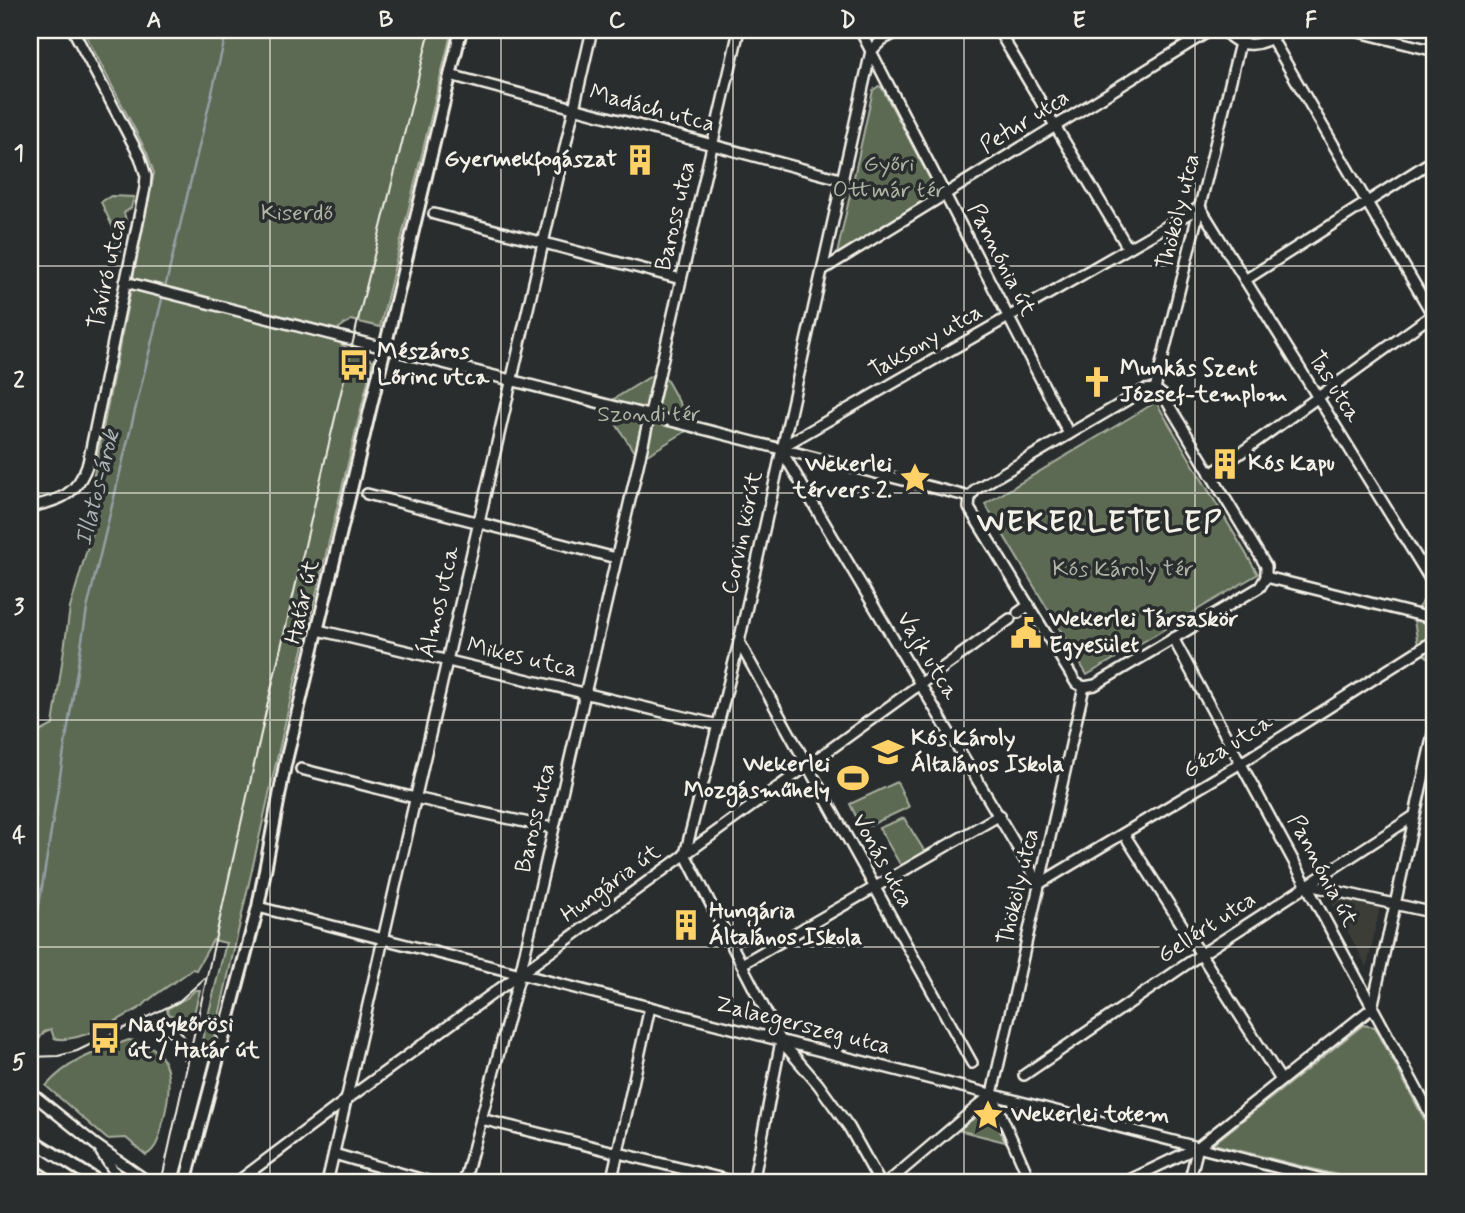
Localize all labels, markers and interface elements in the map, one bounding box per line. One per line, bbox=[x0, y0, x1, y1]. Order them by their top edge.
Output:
text: A bbox=[146, 6, 162, 36]
text: B bbox=[379, 6, 394, 36]
text: C bbox=[609, 6, 626, 36]
text: D bbox=[840, 6, 856, 36]
text: E bbox=[1072, 6, 1086, 36]
text: F bbox=[1305, 6, 1317, 36]
street label: Madách utca bbox=[586, 78, 718, 140]
street label: Petur utca bbox=[975, 83, 1075, 161]
text: 1 bbox=[14, 139, 24, 169]
building icon: Gyermekfogászat bbox=[623, 143, 657, 177]
place label: Gyermekfogászat bbox=[444, 145, 617, 176]
park label: Győri Ottmár tér bbox=[833, 150, 946, 206]
street label: Thököly utca bbox=[1150, 151, 1208, 273]
street label: Baross utca bbox=[649, 158, 703, 274]
street label: Pannónia út bbox=[960, 198, 1043, 322]
park label: Kiserdő bbox=[261, 199, 333, 229]
street label: Távíró utca bbox=[82, 216, 134, 332]
street label: Taksony utca bbox=[864, 297, 988, 387]
place label: Mészáros Lőrinc utca bbox=[377, 337, 490, 393]
street label: Tas utca bbox=[1300, 346, 1368, 429]
bus stop icon: Mészáros Lőrinc utca bbox=[337, 348, 371, 382]
place label: Munkás Szent József-templom bbox=[1120, 354, 1287, 410]
church icon: Munkás Szent József-templom bbox=[1080, 365, 1114, 399]
text: 2 bbox=[13, 366, 25, 396]
park label: Szondi tér bbox=[597, 400, 701, 430]
water label: Illatos-árok bbox=[69, 425, 128, 549]
building icon: Kós Kapu bbox=[1208, 447, 1242, 481]
place label: Kós Kapu bbox=[1248, 449, 1335, 479]
place label: Wekerlei térvers 2. bbox=[792, 450, 892, 506]
place icon: Wekerlei térvers 2. bbox=[898, 461, 932, 495]
street label: Corvin körút bbox=[715, 468, 771, 597]
district label: WEKERLETELEP bbox=[976, 503, 1223, 542]
street label: Álmos utca bbox=[413, 543, 467, 661]
park label: Kós Károly tér bbox=[1052, 555, 1194, 585]
street label: Határ út bbox=[279, 557, 327, 647]
text: 3 bbox=[14, 593, 25, 623]
place label: Wekerlei Társaskör Egyesület bbox=[1048, 605, 1239, 661]
street label: Vajk utca bbox=[889, 606, 965, 706]
public building icon: Wekerlei Társaskör Egyesület bbox=[1009, 616, 1043, 650]
street label: Mikes utca bbox=[464, 631, 580, 685]
street label: Géza utca bbox=[1177, 708, 1279, 786]
place label: Kós Károly Általános Iskola bbox=[911, 724, 1064, 780]
school or university icon: Kós Károly Általános Iskola bbox=[871, 735, 905, 769]
place label: Wekerlei Mozgásműhely bbox=[684, 750, 830, 808]
street label: Baross utca bbox=[509, 760, 563, 876]
sports icon: Wekerlei Mozgásműhely bbox=[836, 761, 870, 795]
street label: Vonás utca bbox=[844, 809, 920, 913]
street label: Pannónia út bbox=[1280, 810, 1364, 933]
text: 4 bbox=[12, 821, 26, 851]
street label: Thököly utca bbox=[991, 826, 1047, 948]
street label: Hungária út bbox=[555, 837, 668, 932]
street label: Gellért utca bbox=[1152, 885, 1262, 971]
place label: Hungária Általános Iskola bbox=[709, 897, 862, 953]
building icon: Hungária Általános Iskola bbox=[669, 908, 703, 942]
street label: Zalaegerszeg utca bbox=[711, 990, 894, 1064]
place label: Nagykőrösi út / Határ út bbox=[128, 1010, 260, 1066]
bus stop icon: Nagykőrösi út / Határ út bbox=[88, 1021, 122, 1055]
text: 5 bbox=[12, 1048, 26, 1078]
place icon: Wekerlei totem bbox=[971, 1098, 1005, 1132]
place label: Wekerlei totem bbox=[1010, 1100, 1169, 1130]

